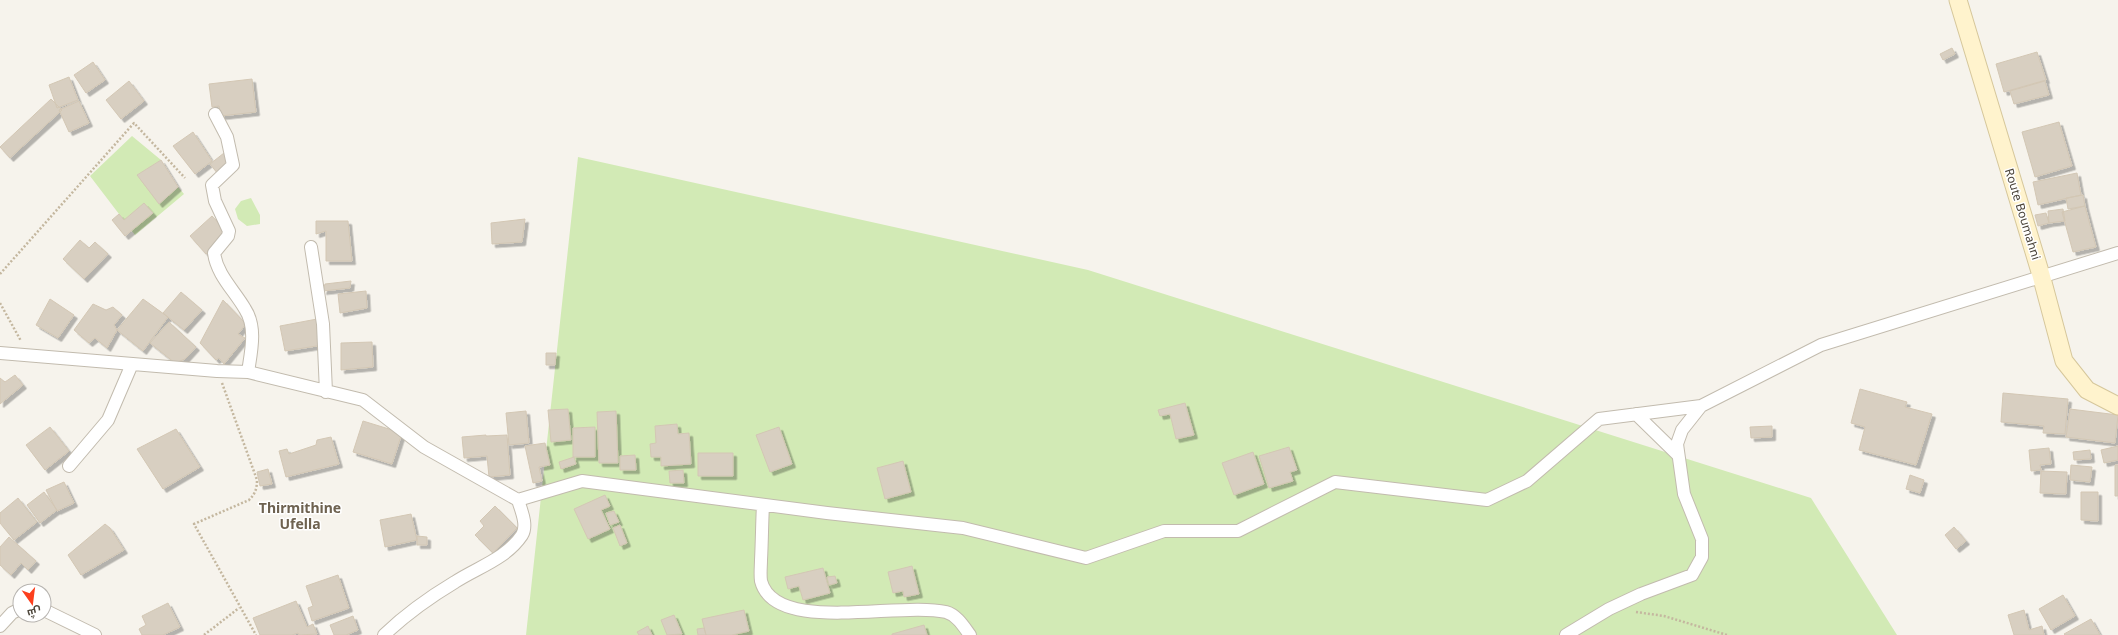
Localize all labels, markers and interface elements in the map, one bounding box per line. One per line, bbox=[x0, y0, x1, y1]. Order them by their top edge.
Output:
street label: Route Boumahni bbox=[2001, 166, 2045, 262]
district label: Thirmithine Ufella bbox=[259, 498, 341, 533]
north arrow bbox=[12, 583, 52, 623]
text: ش bbox=[26, 604, 43, 622]

